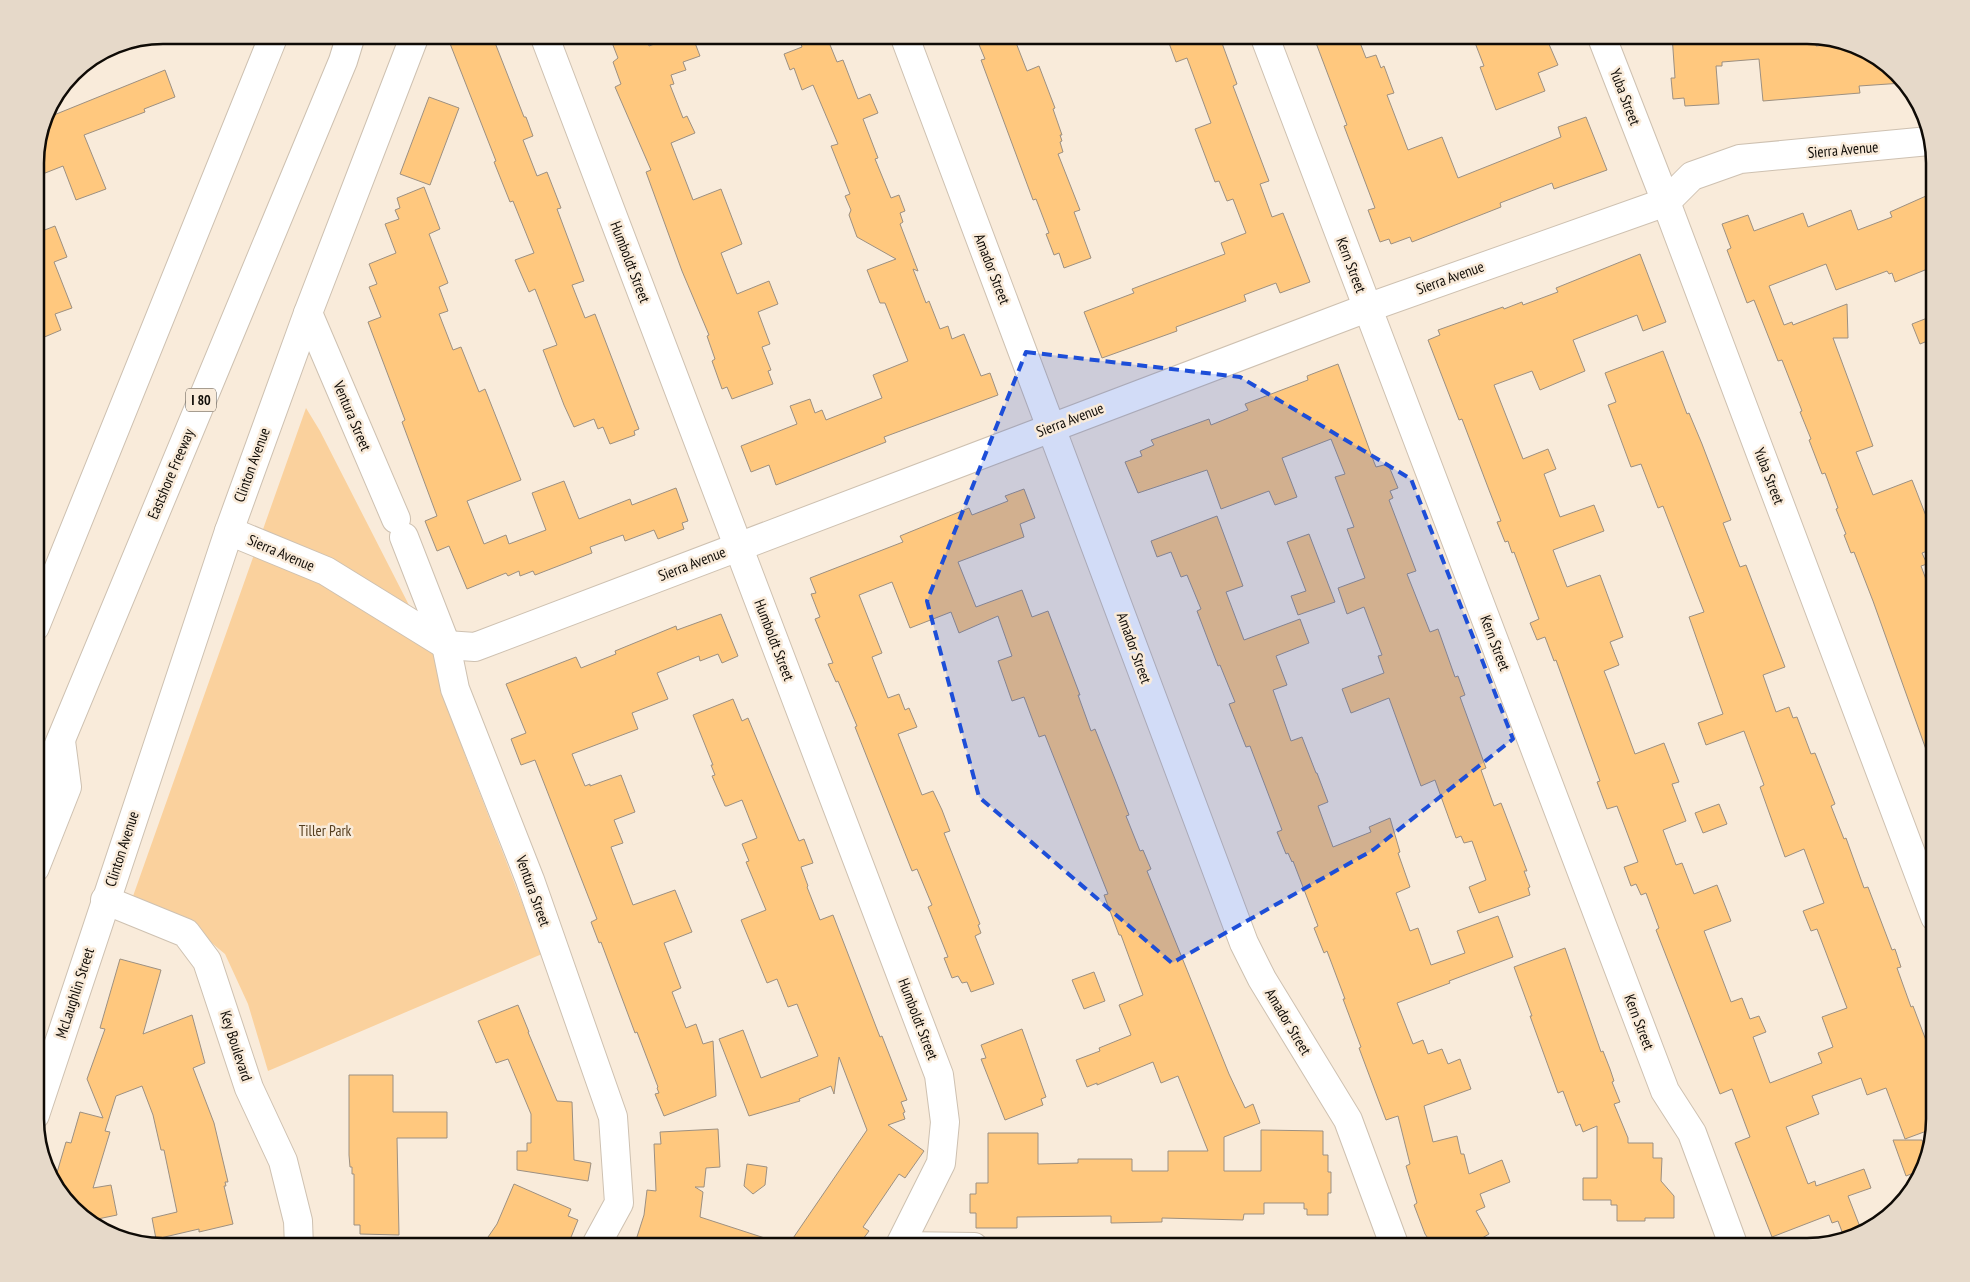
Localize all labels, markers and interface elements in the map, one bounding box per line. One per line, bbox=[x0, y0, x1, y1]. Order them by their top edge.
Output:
street label: Yuba Street bbox=[1606, 66, 1645, 128]
street label: Sierra Avenue bbox=[1807, 137, 1879, 162]
street label: Humboldt Street bbox=[606, 218, 655, 305]
street label: Amador Street bbox=[970, 231, 1015, 307]
street label: Kern Street bbox=[1332, 234, 1371, 295]
street label: Sierra Avenue bbox=[1413, 256, 1486, 299]
street label: Ventura Street bbox=[329, 377, 376, 454]
road number: I 80 bbox=[186, 388, 216, 412]
street label: Sierra Avenue bbox=[1033, 398, 1106, 441]
street label: Eastshore Freeway bbox=[143, 425, 198, 522]
street label: Clinton Avenue bbox=[229, 425, 274, 505]
street label: Yuba Street bbox=[1750, 445, 1789, 507]
street label: Sierra Avenue bbox=[245, 530, 317, 575]
street label: Sierra Avenue bbox=[655, 542, 728, 585]
street label: Humboldt Street bbox=[750, 596, 799, 683]
street label: Amador Street bbox=[1113, 610, 1156, 686]
street label: Kern Street bbox=[1476, 612, 1515, 673]
street label: Clinton Avenue bbox=[100, 809, 143, 889]
park label: Tiller Park bbox=[299, 821, 352, 840]
street label: Ventura Street bbox=[512, 852, 555, 929]
street label: McLaughlin Street bbox=[51, 945, 98, 1041]
street label: Humboldt Street bbox=[894, 975, 943, 1062]
street label: Amador Street bbox=[1261, 985, 1316, 1058]
street label: Kern Street bbox=[1620, 991, 1659, 1052]
street label: Key Boulevard bbox=[216, 1008, 257, 1084]

